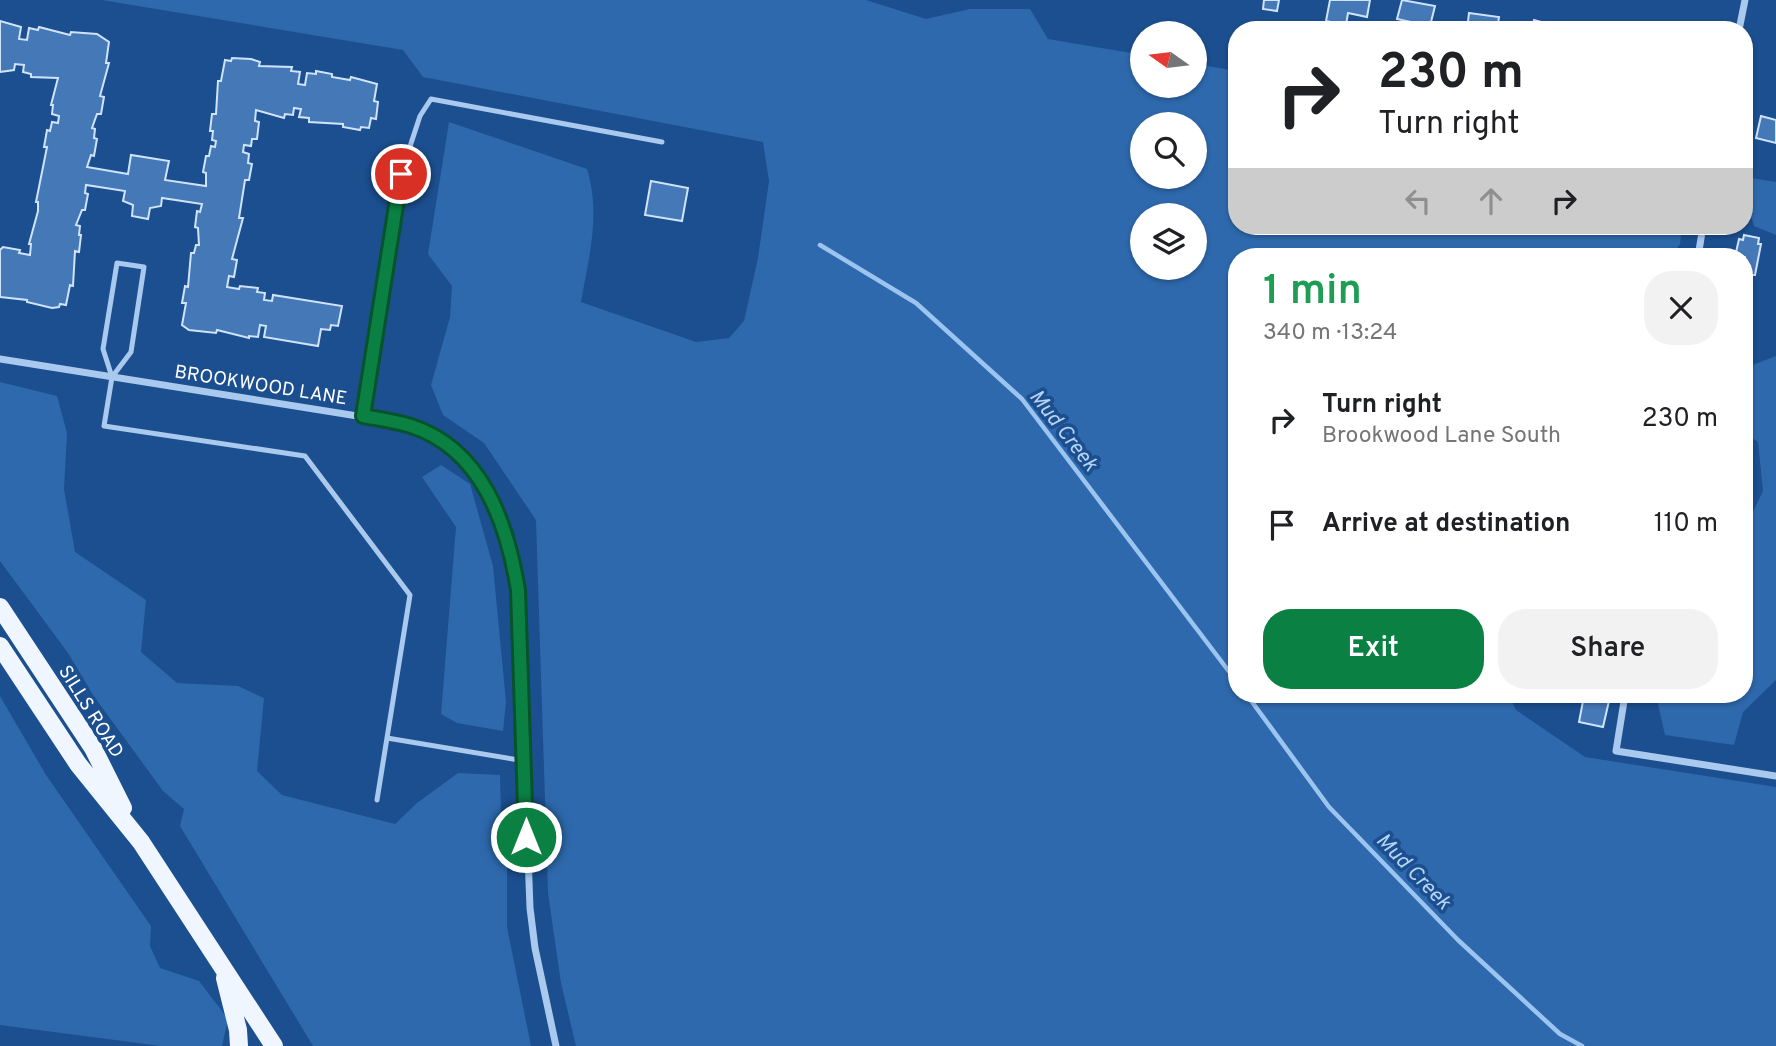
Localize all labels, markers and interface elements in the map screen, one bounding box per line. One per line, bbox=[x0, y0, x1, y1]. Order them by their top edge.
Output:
north arrow bbox=[1130, 21, 1208, 98]
map controls bbox=[1130, 21, 1207, 280]
text: 230 m bbox=[1378, 44, 1524, 106]
icon: right bbox=[1263, 49, 1354, 140]
text: Turn right bbox=[1378, 105, 1520, 145]
button: search bbox=[1130, 112, 1207, 189]
pin bbox=[371, 144, 431, 204]
icon: arrive bbox=[382, 155, 420, 193]
icon: left bbox=[1399, 182, 1437, 220]
icon: ahead bbox=[1472, 182, 1510, 220]
icon: right bbox=[1545, 182, 1583, 220]
button: layers bbox=[1130, 203, 1207, 280]
text: 1 min bbox=[1263, 266, 1362, 319]
button: close bbox=[1644, 271, 1718, 345]
text: 340 m · 13:24 bbox=[1263, 319, 1397, 348]
street label: BROOKWOOD LANE bbox=[173, 360, 349, 411]
water label: Mud Creek bbox=[1022, 385, 1103, 478]
text: Turn right bbox=[1322, 389, 1442, 422]
icon: right bbox=[1263, 401, 1301, 439]
text: 230 m bbox=[1642, 403, 1718, 436]
text: Brookwood Lane South bbox=[1322, 422, 1561, 451]
icon: arrive bbox=[1263, 506, 1301, 544]
text: Arrive at destination bbox=[1322, 508, 1570, 541]
text: 110 m bbox=[1654, 508, 1718, 541]
button: Exit bbox=[1263, 609, 1484, 689]
button: Share bbox=[1498, 609, 1718, 689]
street label: SILLS ROAD bbox=[52, 661, 128, 763]
position arrow bbox=[489, 800, 563, 874]
water label: Mud Creek bbox=[1370, 828, 1457, 917]

